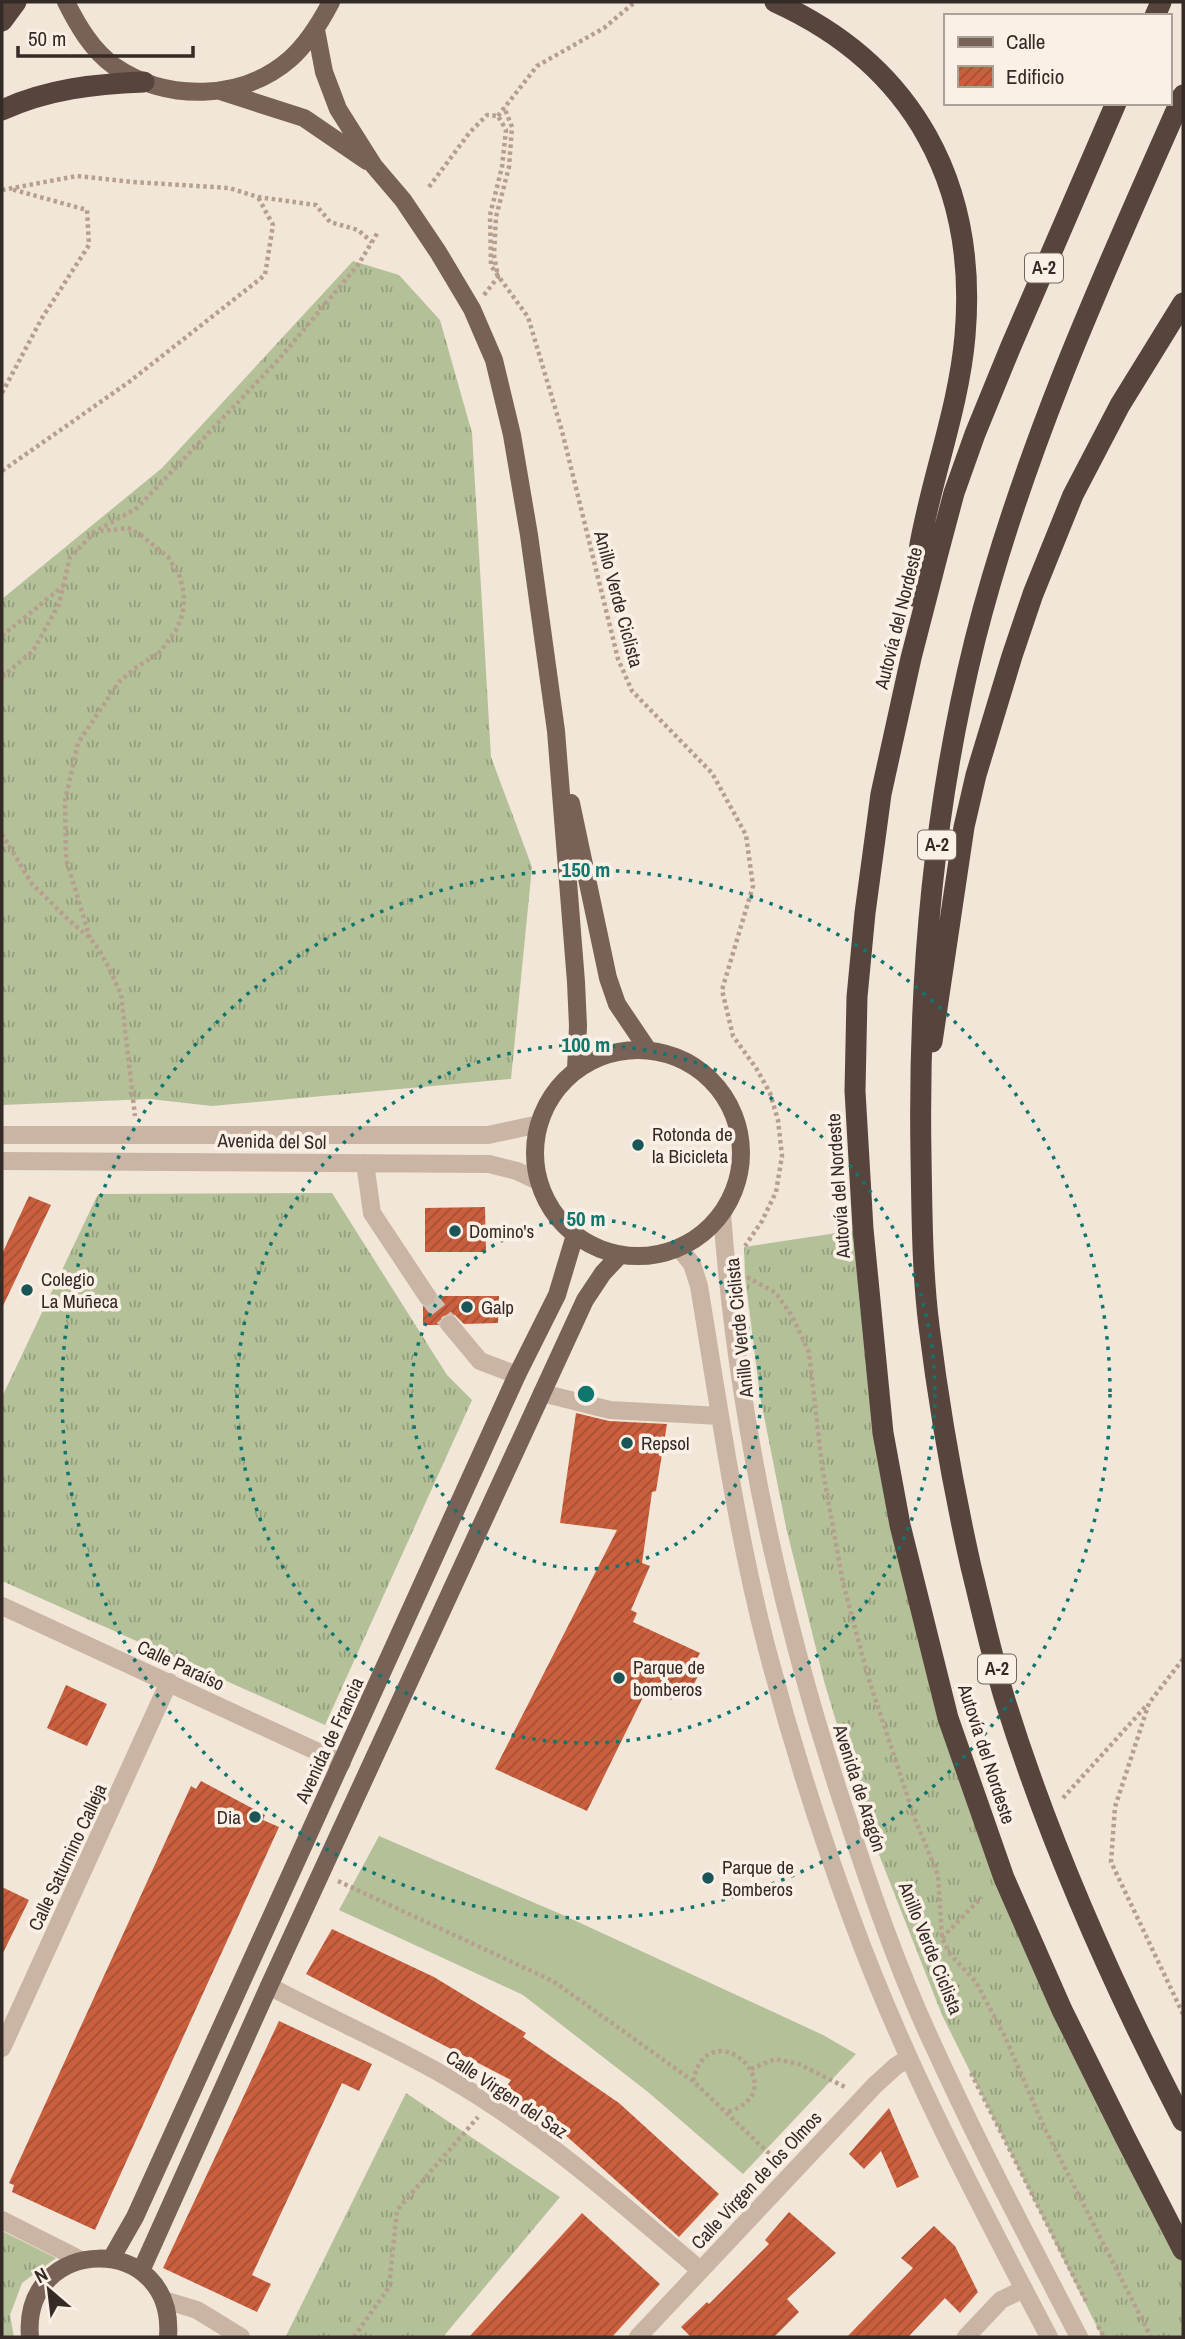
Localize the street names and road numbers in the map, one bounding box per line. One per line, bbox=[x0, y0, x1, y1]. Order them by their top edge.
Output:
road number: A-2 bbox=[1025, 254, 1063, 282]
street label: Anillo Verde Ciclista bbox=[588, 527, 650, 670]
street label: Autovía del Nordeste bbox=[868, 544, 928, 693]
road number: A-2 bbox=[918, 830, 956, 860]
street label: Autovía del Nordeste bbox=[820, 1113, 856, 1260]
street label: Avenida del Sol bbox=[216, 1127, 327, 1155]
street label: Anillo Verde Ciclista bbox=[719, 1257, 759, 1400]
street label: Calle Paraíso bbox=[133, 1633, 229, 1697]
road number: A-2 bbox=[978, 1654, 1016, 1684]
street label: Avenida de Francia bbox=[288, 1673, 370, 1808]
street label: Autovía del Nordeste bbox=[952, 1680, 1022, 1827]
street label: Avenida de Aragón bbox=[827, 1720, 893, 1855]
street label: Calle Saturnino Calleja bbox=[22, 1779, 113, 1935]
street label: Anillo Verde Ciclista bbox=[892, 1877, 969, 2018]
street label: Calle Virgen del Saz bbox=[441, 2044, 573, 2145]
street label: Calle Virgen de los Olmos bbox=[685, 2105, 827, 2255]

